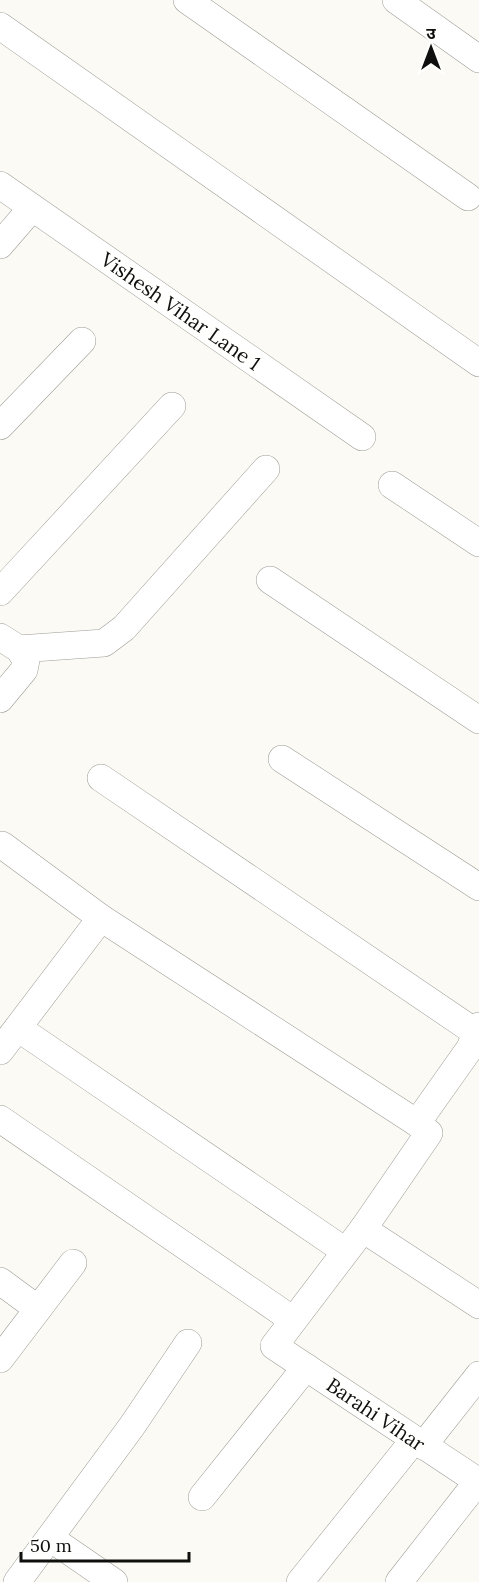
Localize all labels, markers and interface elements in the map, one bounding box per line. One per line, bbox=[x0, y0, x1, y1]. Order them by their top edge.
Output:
north arrow bbox=[401, 18, 461, 78]
text: उ bbox=[426, 23, 436, 43]
street label: Vishesh Vihar Lane 1 bbox=[95, 246, 266, 376]
street label: Barahi Vihar bbox=[322, 1372, 430, 1456]
scale bar bbox=[21, 1525, 189, 1563]
text: 50 m bbox=[30, 1534, 72, 1557]

